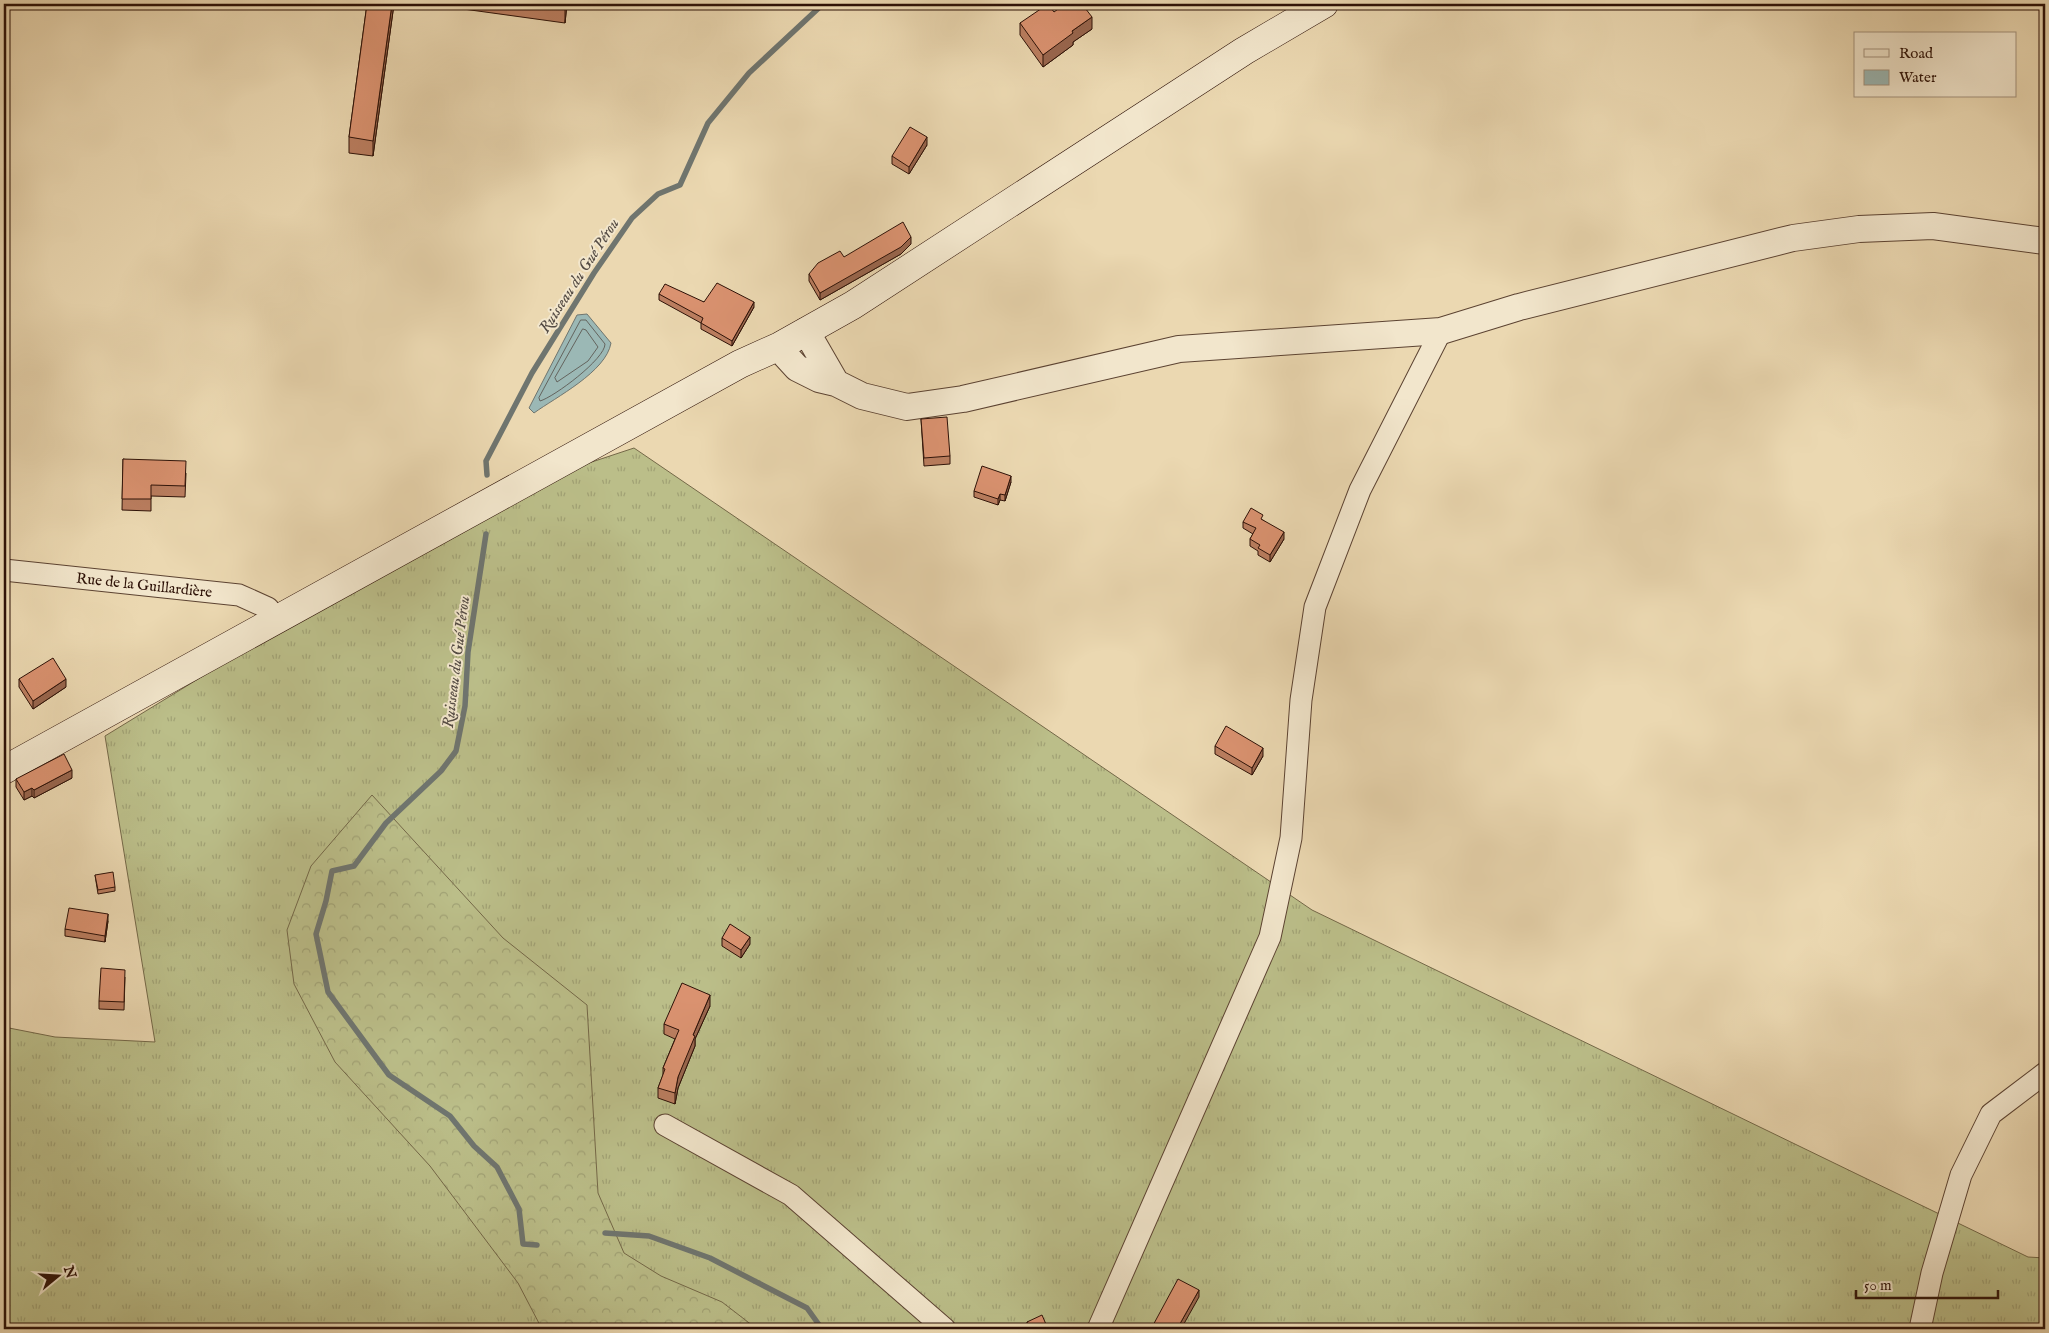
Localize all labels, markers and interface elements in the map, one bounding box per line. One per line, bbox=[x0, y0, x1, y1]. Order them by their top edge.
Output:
legend bbox=[1854, 32, 2016, 98]
text: Road bbox=[1899, 44, 1934, 63]
text: Water bbox=[1899, 68, 1937, 87]
water label: Ruisseau du Gué Pérou bbox=[535, 215, 624, 337]
street label: Rue de la Guillardière bbox=[75, 569, 213, 602]
water label: Ruisseau du Gué Pérou bbox=[439, 595, 475, 729]
north arrow bbox=[32, 1250, 82, 1300]
text: N bbox=[59, 1263, 80, 1281]
scale bar bbox=[1856, 1268, 1999, 1300]
text: 50 m bbox=[1864, 1276, 1892, 1295]

